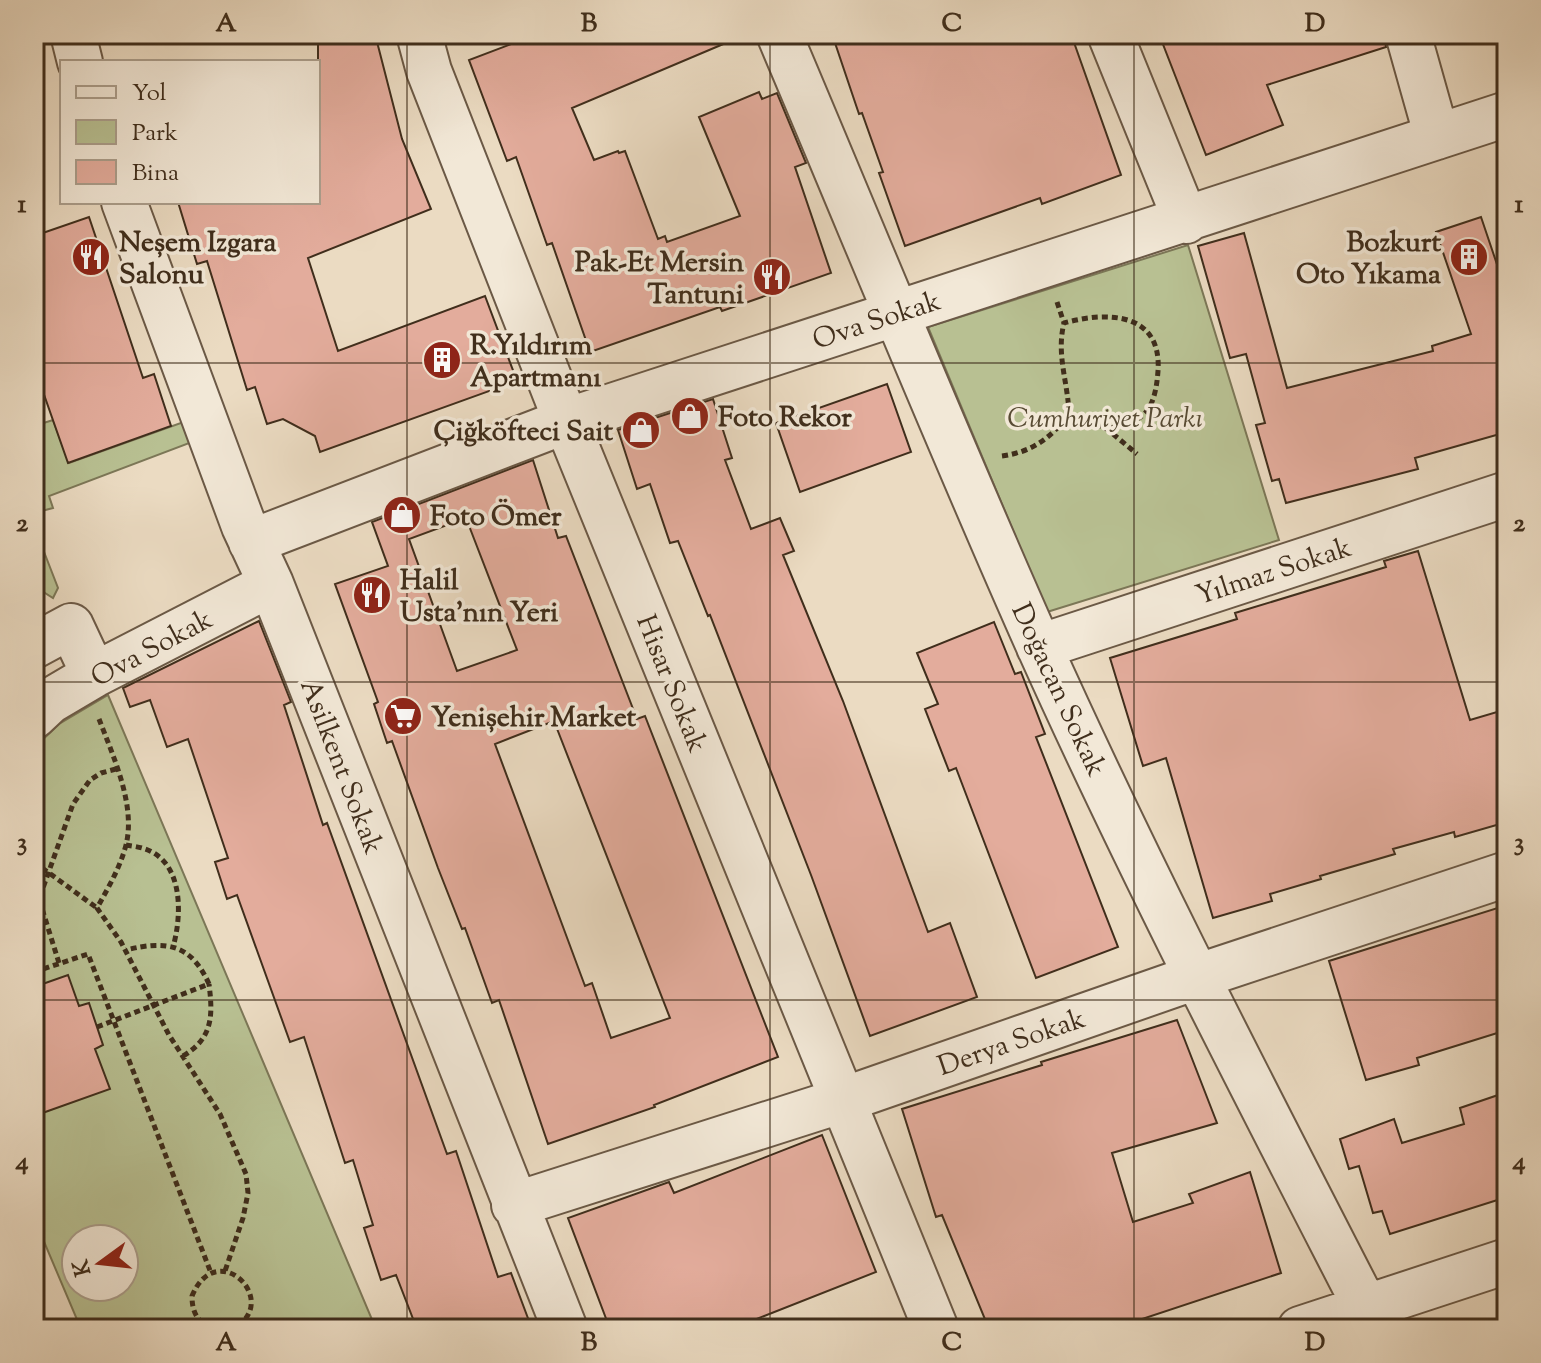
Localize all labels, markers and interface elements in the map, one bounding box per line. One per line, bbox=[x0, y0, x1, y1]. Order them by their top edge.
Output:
text: A bbox=[215, 6, 237, 43]
text: B bbox=[581, 6, 598, 43]
text: C bbox=[942, 6, 962, 43]
text: D bbox=[1305, 6, 1325, 43]
legend bbox=[60, 60, 320, 204]
text: Yol bbox=[132, 77, 167, 111]
text: Park bbox=[132, 117, 178, 151]
text: Bina bbox=[132, 157, 179, 191]
text: 1 bbox=[18, 187, 27, 224]
text: 1 bbox=[1515, 187, 1524, 224]
place label: Neşem Izgara Salonu bbox=[119, 224, 277, 296]
place label: Bozkurt Oto Yıkama bbox=[1296, 224, 1441, 296]
restaurant icon: Neşem Izgara Salonu bbox=[70, 236, 112, 278]
building icon: Bozkurt Oto Yıkama bbox=[1448, 236, 1490, 278]
place label: Pak-Et Mersin Tantuni bbox=[575, 244, 744, 316]
restaurant icon: Pak-Et Mersin Tantuni bbox=[751, 256, 793, 298]
street label: Ova Sokak bbox=[808, 282, 946, 361]
place label: R.Yıldırım Apartmanı bbox=[470, 327, 601, 399]
building icon: R.Yıldırım Apartmanı bbox=[421, 339, 463, 381]
shop icon: Foto Rekor bbox=[669, 395, 711, 437]
place label: Foto Rekor bbox=[718, 399, 852, 439]
park label: Cumhuriyet Parkı bbox=[1007, 400, 1203, 440]
shop icon: Çiğköfteci Sait bbox=[620, 409, 662, 451]
place label: Çiğköfteci Sait bbox=[433, 413, 613, 453]
shop icon: Foto Ömer bbox=[381, 494, 423, 536]
place label: Foto Ömer bbox=[430, 498, 562, 538]
text: 2 bbox=[16, 506, 29, 543]
text: 2 bbox=[1513, 506, 1526, 543]
street label: Yılmaz Sokak bbox=[1191, 529, 1357, 617]
place label: Halil Usta'nın Yeri bbox=[400, 562, 558, 634]
restaurant icon: Halil Usta'nın Yeri bbox=[351, 574, 393, 616]
street label: Doğacan Sokak bbox=[1000, 597, 1115, 783]
street label: Ova Sokak bbox=[84, 601, 220, 698]
street label: Hisar Sokak bbox=[624, 609, 716, 759]
street label: Asilkent Sokak bbox=[288, 674, 392, 860]
supermarket icon: Yenişehir Market bbox=[382, 695, 424, 737]
place label: Yenişehir Market bbox=[431, 699, 637, 739]
text: 3 bbox=[17, 825, 27, 862]
text: 3 bbox=[1514, 825, 1524, 862]
street label: Derya Sokak bbox=[933, 1000, 1091, 1088]
text: 4 bbox=[14, 1144, 29, 1181]
text: 4 bbox=[1511, 1144, 1526, 1181]
north arrow bbox=[60, 1223, 140, 1303]
text: K bbox=[66, 1256, 101, 1279]
text: A bbox=[215, 1325, 237, 1362]
text: B bbox=[581, 1325, 598, 1362]
text: C bbox=[942, 1325, 962, 1362]
text: D bbox=[1305, 1325, 1325, 1362]

